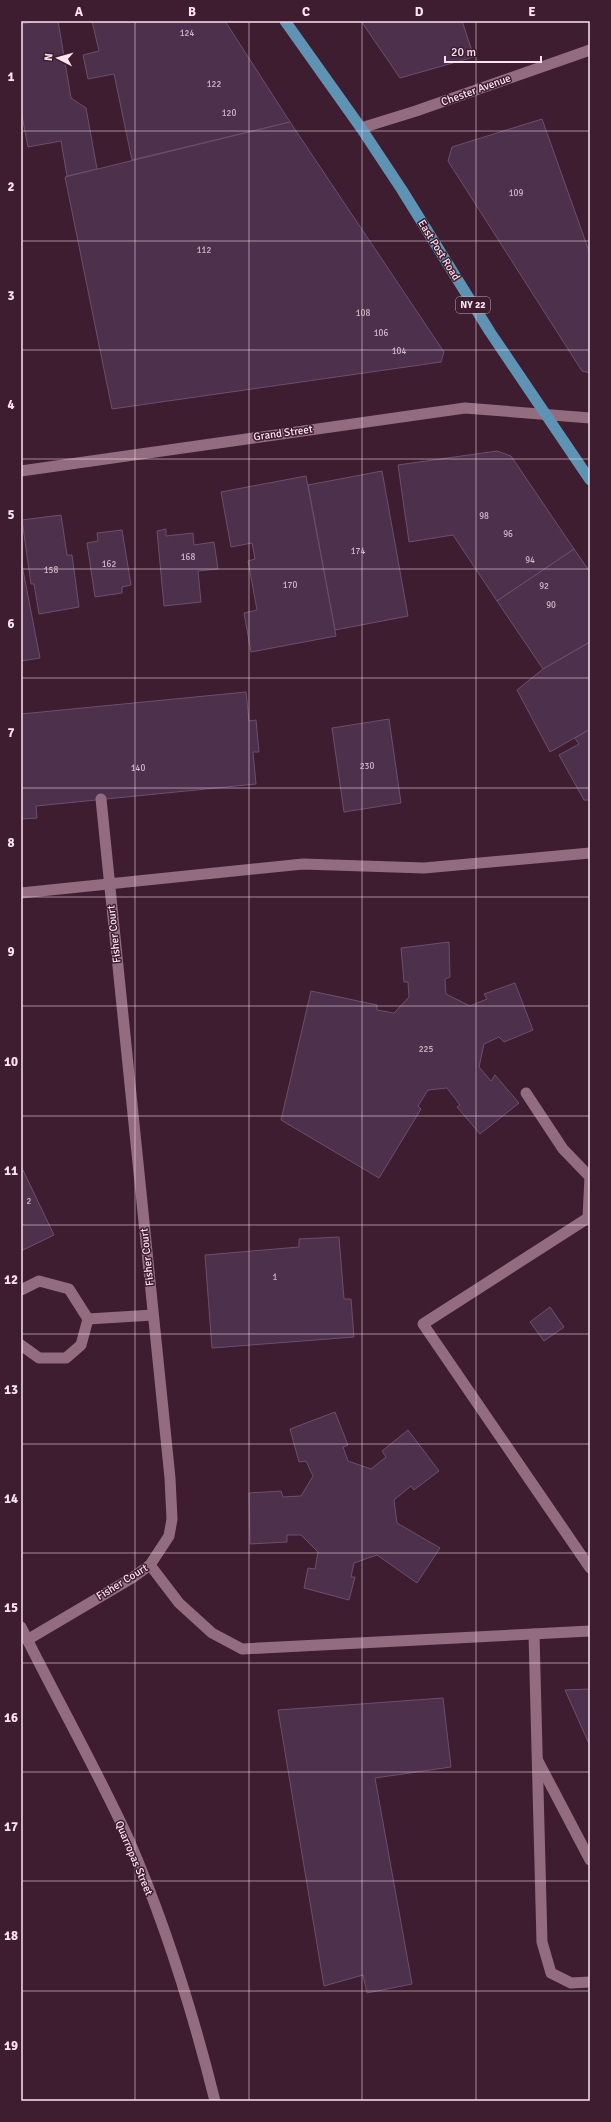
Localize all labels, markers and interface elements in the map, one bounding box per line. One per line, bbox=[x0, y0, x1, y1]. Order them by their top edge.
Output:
text: A bbox=[75, 4, 84, 20]
text: B bbox=[188, 4, 196, 20]
text: C bbox=[302, 4, 310, 20]
text: D bbox=[415, 4, 424, 20]
text: E bbox=[528, 4, 536, 20]
house number: 124 bbox=[180, 28, 194, 39]
north arrow bbox=[38, 38, 78, 78]
scale bar bbox=[445, 38, 541, 64]
text: 20 m bbox=[451, 45, 476, 60]
text: N bbox=[42, 53, 55, 61]
text: 1 bbox=[7, 69, 15, 85]
street label: Chester Avenue bbox=[439, 71, 513, 109]
house number: 122 bbox=[207, 79, 221, 90]
house number: 120 bbox=[222, 108, 236, 119]
text: 2 bbox=[7, 179, 15, 195]
house number: 109 bbox=[509, 188, 523, 199]
street label: East Post Road bbox=[415, 217, 463, 283]
house number: 112 bbox=[197, 245, 211, 256]
text: 3 bbox=[7, 288, 15, 304]
road number: NY 22 bbox=[456, 297, 490, 313]
house number: 108 bbox=[356, 308, 370, 319]
house number: 106 bbox=[374, 328, 388, 339]
house number: 104 bbox=[392, 346, 406, 357]
text: 4 bbox=[7, 397, 15, 413]
street label: Grand Street bbox=[253, 422, 314, 444]
text: 5 bbox=[7, 507, 15, 523]
house number: 98 bbox=[479, 511, 489, 522]
house number: 96 bbox=[503, 529, 513, 540]
house number: 174 bbox=[351, 546, 365, 557]
house number: 168 bbox=[181, 552, 195, 563]
house number: 94 bbox=[525, 555, 535, 566]
house number: 162 bbox=[102, 559, 116, 570]
house number: 158 bbox=[44, 565, 58, 576]
house number: 170 bbox=[283, 580, 297, 591]
house number: 92 bbox=[539, 581, 549, 592]
house number: 90 bbox=[546, 600, 556, 611]
text: 6 bbox=[7, 616, 15, 632]
text: 7 bbox=[7, 725, 15, 741]
house number: 230 bbox=[360, 761, 374, 772]
house number: 140 bbox=[131, 763, 145, 774]
text: 8 bbox=[7, 835, 15, 851]
street label: Fisher Court bbox=[104, 904, 123, 963]
text: 9 bbox=[7, 944, 15, 960]
house number: 225 bbox=[419, 1044, 433, 1055]
text: 10 bbox=[4, 1054, 18, 1070]
text: 11 bbox=[4, 1163, 18, 1179]
house number: 2 bbox=[27, 1196, 32, 1207]
street label: Fisher Court bbox=[137, 1227, 156, 1286]
text: 12 bbox=[4, 1272, 18, 1288]
house number: 1 bbox=[273, 1272, 278, 1283]
text: 13 bbox=[4, 1382, 18, 1398]
text: 14 bbox=[4, 1491, 18, 1507]
street label: Fisher Court bbox=[94, 1561, 150, 1603]
text: 15 bbox=[4, 1600, 18, 1616]
text: 16 bbox=[4, 1710, 18, 1726]
text: 17 bbox=[4, 1819, 18, 1835]
street label: Quarropas Street bbox=[112, 1819, 156, 1897]
text: 18 bbox=[4, 1928, 18, 1944]
text: 19 bbox=[4, 2038, 18, 2054]

